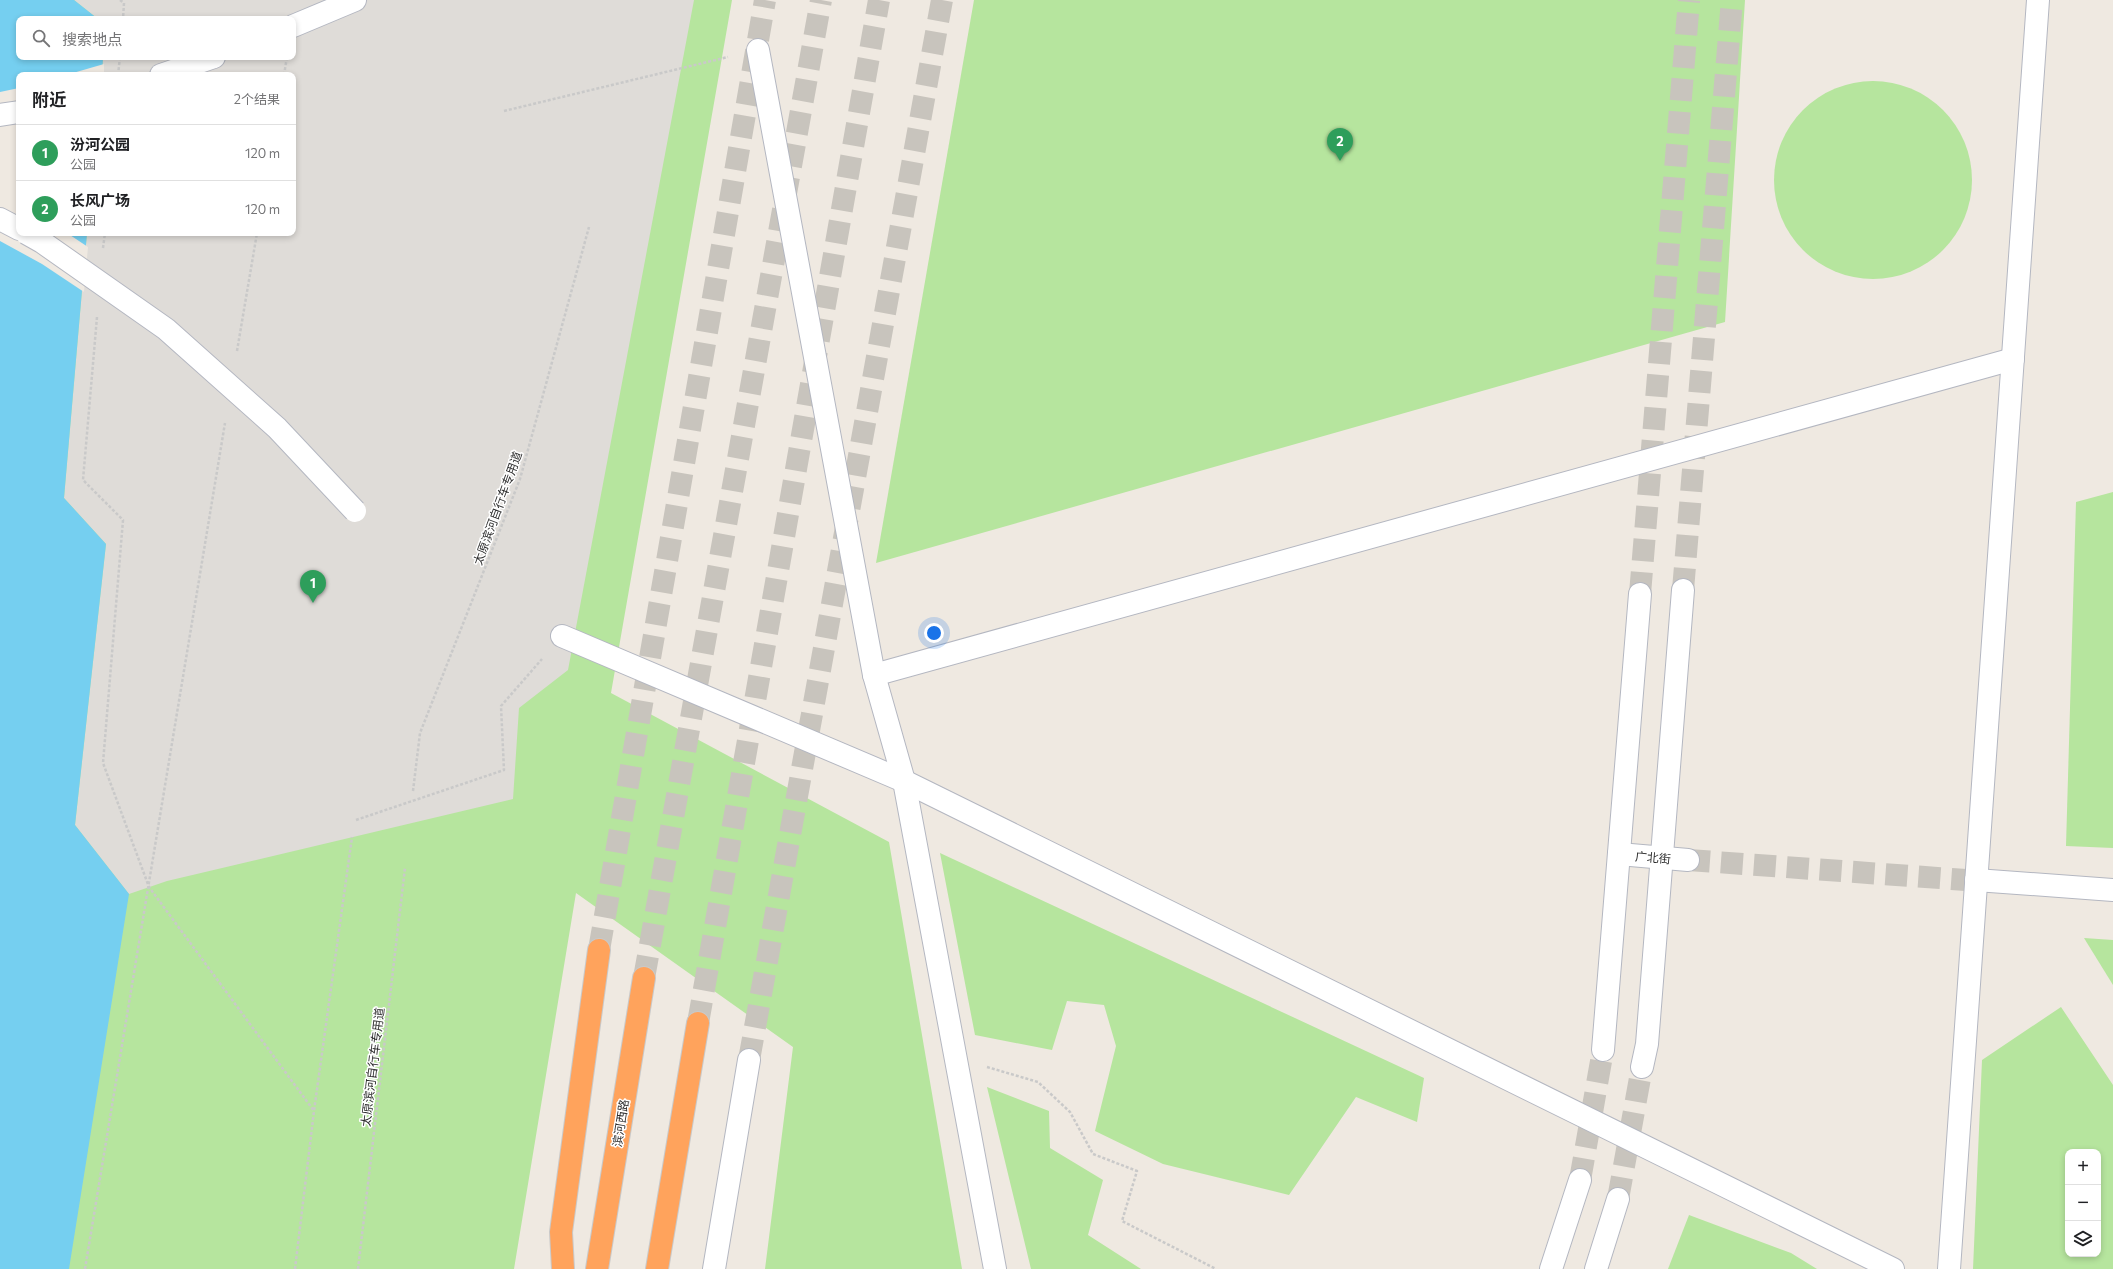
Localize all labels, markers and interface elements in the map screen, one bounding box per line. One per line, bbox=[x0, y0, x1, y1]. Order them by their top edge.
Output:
search box bbox=[16, 16, 296, 60]
icon: search bbox=[30, 27, 52, 49]
text: 搜索地点 bbox=[62, 30, 122, 48]
text: 附近 bbox=[32, 89, 66, 110]
text: 2个结果 bbox=[234, 91, 280, 107]
pin: 2 bbox=[1327, 128, 1353, 161]
text: 汾河公园 bbox=[70, 135, 130, 153]
text: 1 bbox=[42, 145, 48, 161]
text: 120 m bbox=[245, 145, 280, 161]
text: 公园 bbox=[70, 156, 96, 172]
text: 长风广场 bbox=[70, 191, 130, 209]
text: 2 bbox=[41, 201, 49, 217]
text: 120 m bbox=[245, 201, 280, 217]
text: 公园 bbox=[70, 212, 96, 228]
street label: 太原滨河自行车专用道 bbox=[470, 449, 524, 567]
pin: 1 bbox=[300, 570, 326, 603]
your location bbox=[924, 623, 944, 643]
street label: 广北街 bbox=[1634, 848, 1672, 866]
street label: 太原滨河自行车专用道 bbox=[358, 1007, 386, 1127]
street label: 滨河西路 bbox=[609, 1098, 631, 1148]
map controls bbox=[2065, 1149, 2101, 1257]
button: + bbox=[2065, 1149, 2101, 1185]
button: − bbox=[2065, 1185, 2101, 1221]
button: layers bbox=[2065, 1221, 2101, 1257]

